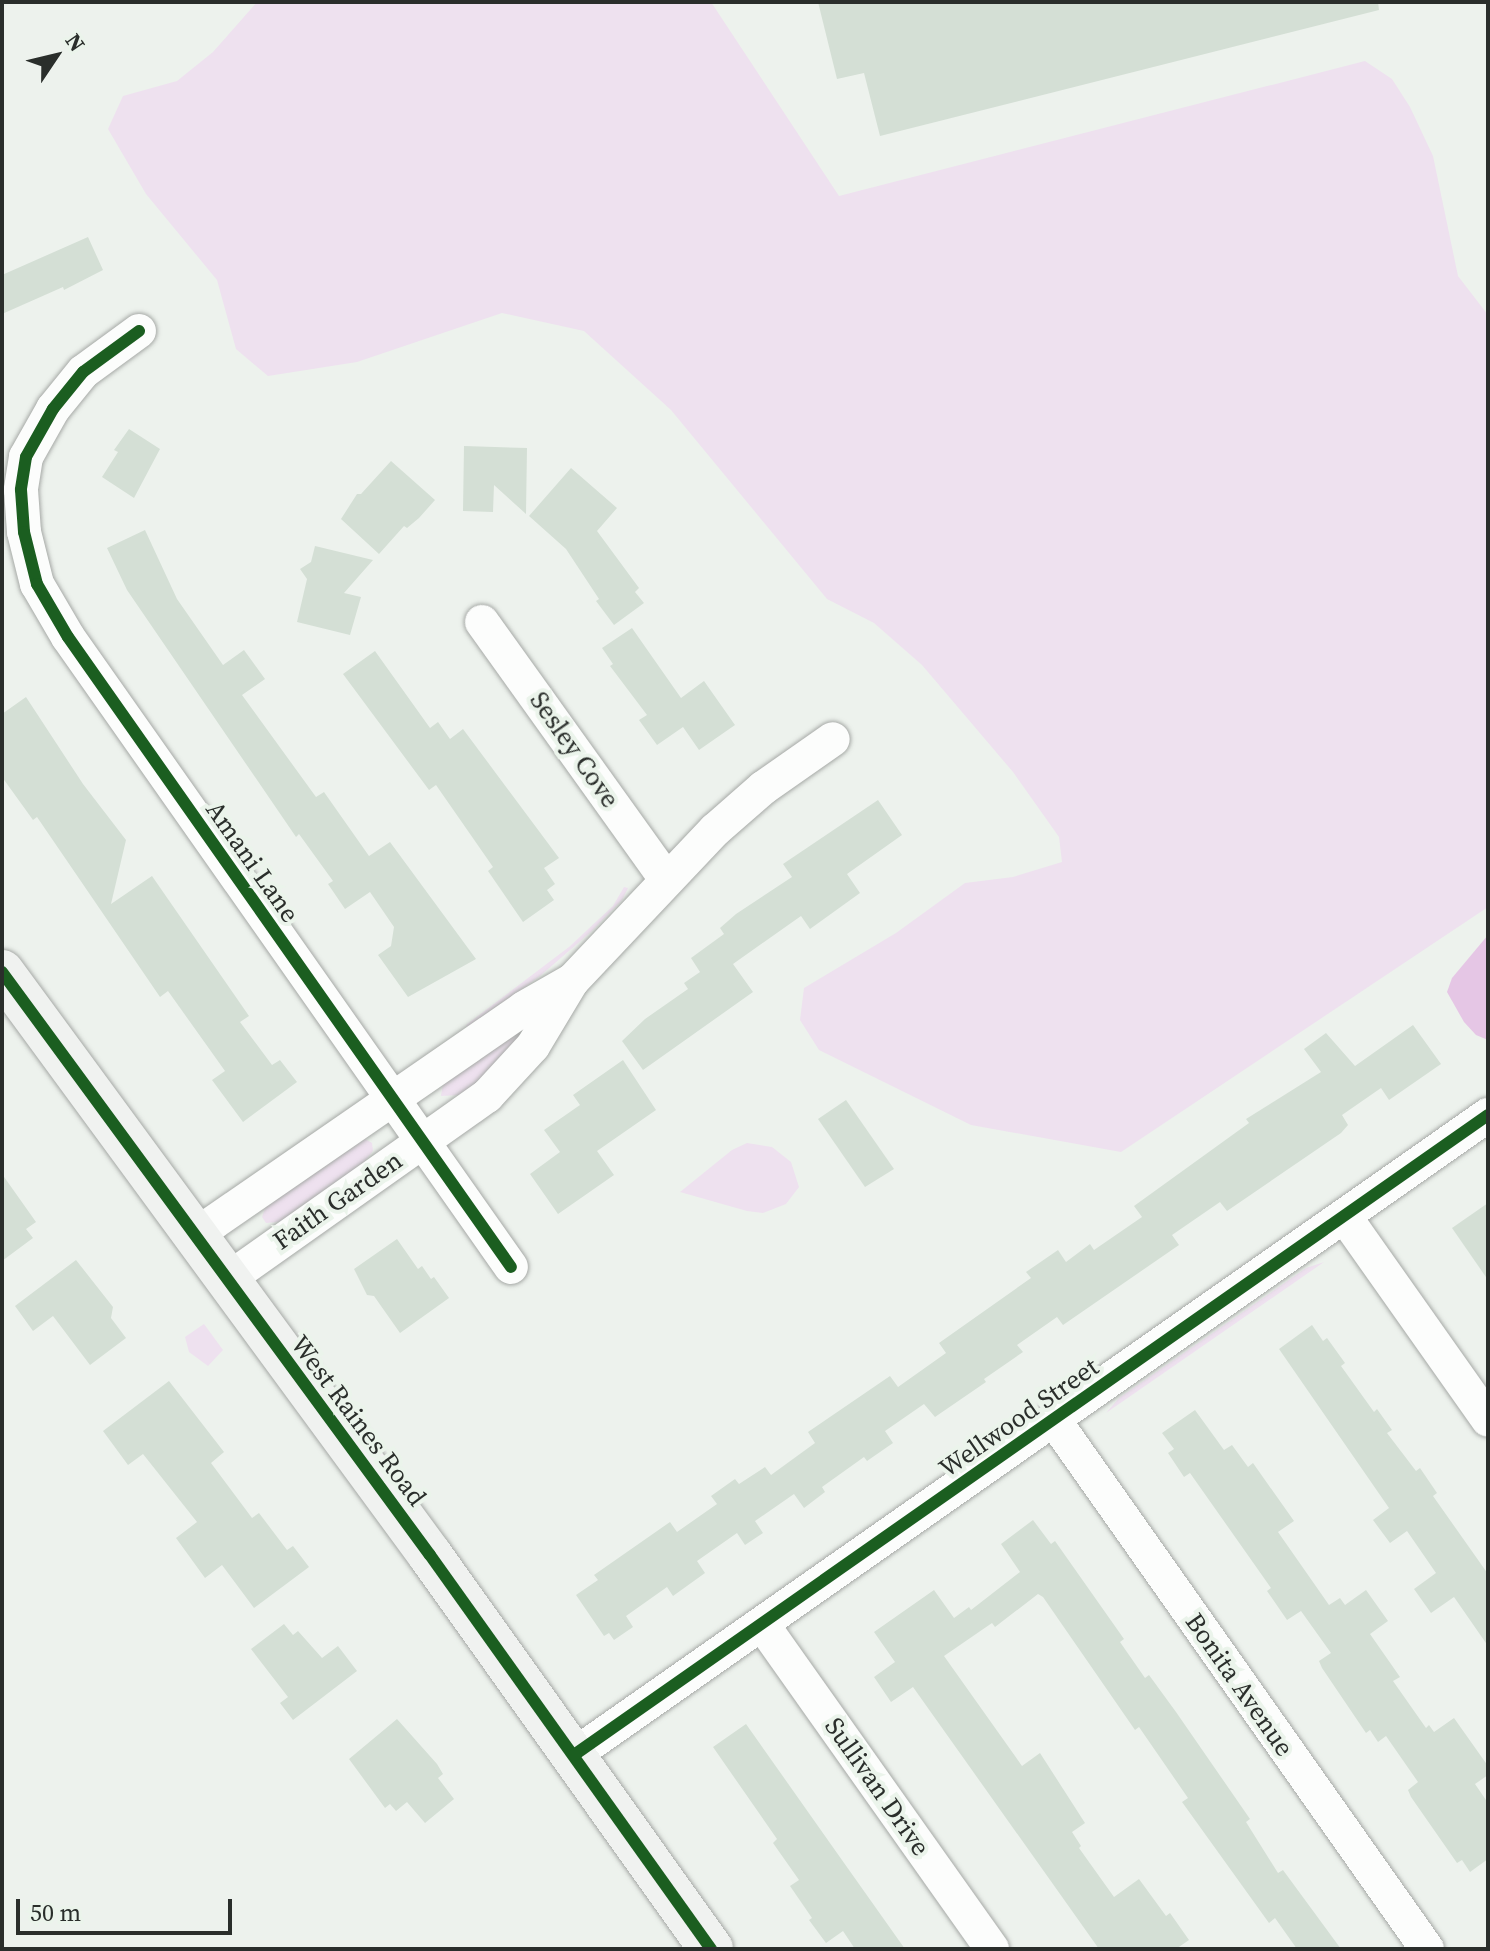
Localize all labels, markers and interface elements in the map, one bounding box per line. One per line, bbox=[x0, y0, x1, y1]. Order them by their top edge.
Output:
north arrow bbox=[16, 16, 96, 96]
text: N bbox=[59, 27, 93, 57]
street label: Sesley Cove bbox=[523, 686, 625, 814]
street label: Amani Lane bbox=[199, 795, 305, 929]
street label: Faith Garden bbox=[267, 1145, 409, 1257]
street label: West Raines Road bbox=[284, 1330, 432, 1512]
street label: Wellwood Street bbox=[933, 1352, 1105, 1484]
street label: Bonita Avenue bbox=[1178, 1608, 1300, 1762]
street label: Sullivan Drive bbox=[818, 1712, 936, 1862]
scale bar bbox=[20, 1883, 236, 1933]
text: 50 m bbox=[30, 1896, 81, 1929]

